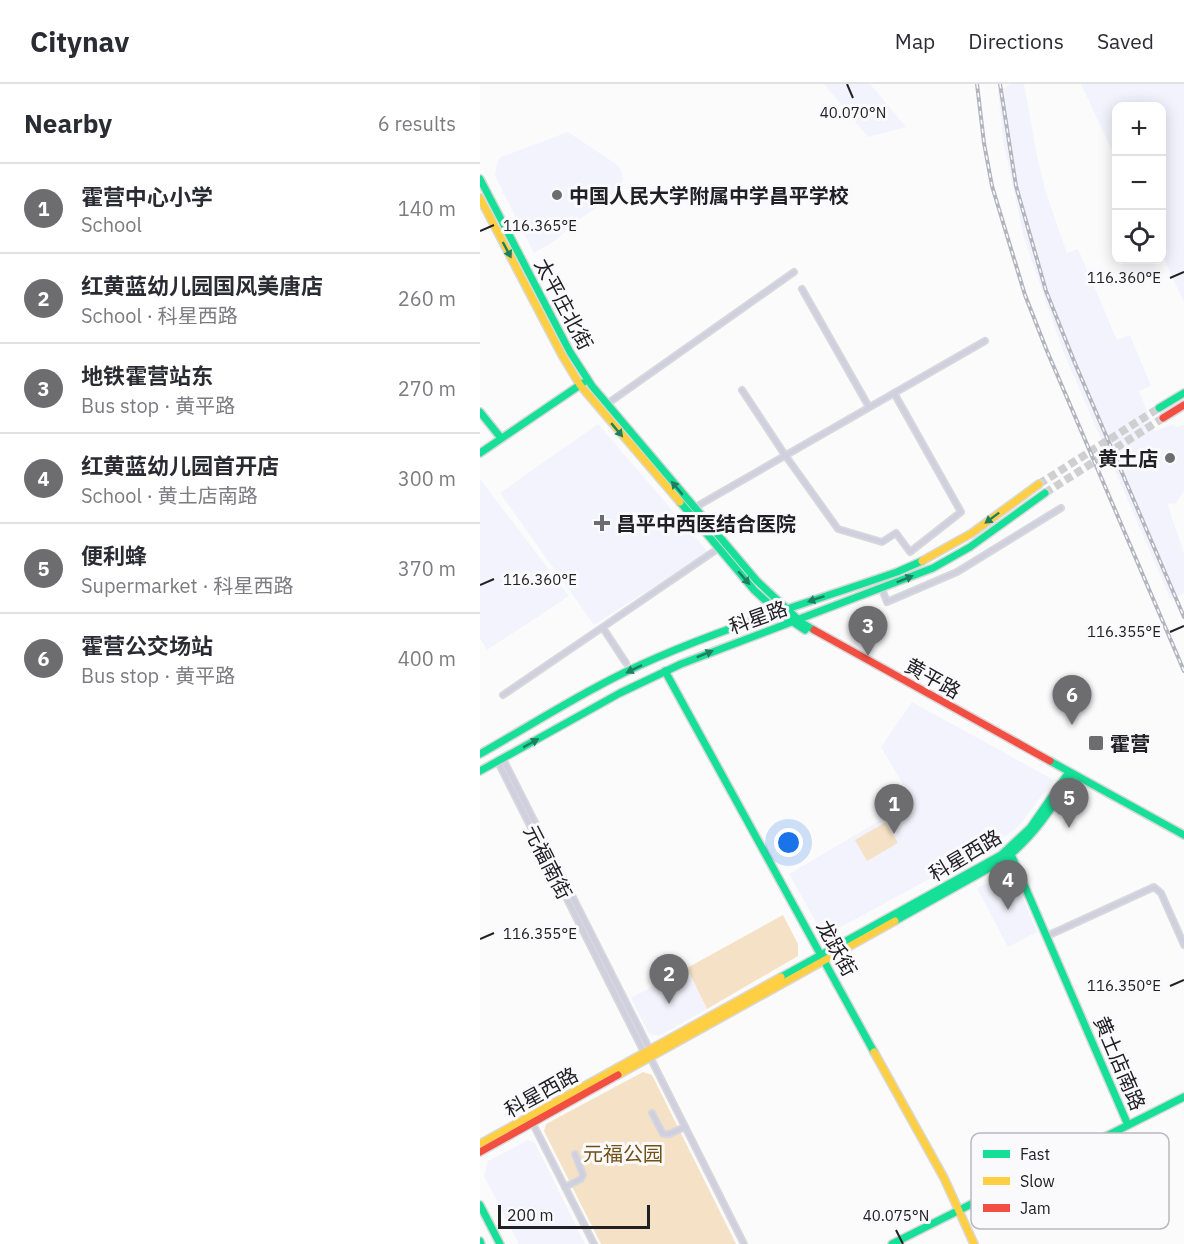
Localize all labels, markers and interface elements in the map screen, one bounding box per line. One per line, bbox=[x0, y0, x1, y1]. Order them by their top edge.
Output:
text: Citynav bbox=[30, 23, 129, 60]
text: Map bbox=[895, 27, 935, 55]
text: Directions bbox=[968, 27, 1064, 55]
text: Saved bbox=[1097, 27, 1154, 55]
map controls bbox=[1112, 102, 1166, 264]
button: + bbox=[1112, 102, 1166, 156]
text: 40.070°N bbox=[820, 103, 886, 122]
text: Nearby bbox=[24, 106, 112, 140]
text: 6 results bbox=[378, 110, 456, 137]
button: − bbox=[1112, 156, 1166, 210]
text: 霍营中心小学 bbox=[81, 182, 213, 211]
place label: 中国人民大学附属中学昌平学校 bbox=[569, 182, 849, 209]
marker: 中国人民大学附属中学昌平学校 bbox=[550, 188, 564, 202]
text: 1 bbox=[38, 195, 50, 222]
text: 140 m bbox=[398, 195, 456, 222]
button: locate bbox=[1112, 210, 1166, 264]
text: School bbox=[81, 211, 142, 238]
text: 116.365°E bbox=[503, 216, 577, 235]
one-way arrow bbox=[502, 241, 512, 258]
street label: 太平庄北街 bbox=[529, 254, 599, 354]
text: 116.360°E bbox=[1087, 268, 1161, 287]
text: 红黄蓝幼儿园国风美唐店 bbox=[81, 271, 323, 300]
text: 2 bbox=[38, 285, 50, 312]
text: 260 m bbox=[398, 285, 456, 312]
text: School · 科星西路 bbox=[81, 302, 238, 329]
text: 地铁霍营站东 bbox=[81, 361, 213, 390]
text: 3 bbox=[38, 375, 50, 402]
text: 270 m bbox=[398, 375, 456, 402]
text: Bus stop · 黄平路 bbox=[81, 392, 235, 419]
one-way arrow bbox=[610, 422, 623, 437]
place label: 黄土店 bbox=[1098, 445, 1158, 472]
text: 红黄蓝幼儿园首开店 bbox=[81, 451, 279, 480]
marker: 黄土店 bbox=[1163, 451, 1177, 465]
text: 4 bbox=[38, 465, 50, 492]
text: 300 m bbox=[398, 465, 456, 492]
one-way arrow bbox=[671, 481, 684, 496]
text: School · 黄土店南路 bbox=[81, 482, 258, 509]
place label: 昌平中西医结合医院 bbox=[616, 510, 796, 537]
one-way arrow bbox=[984, 512, 999, 524]
marker: 昌平中西医结合医院 bbox=[593, 514, 611, 532]
text: 便利蜂 bbox=[81, 541, 147, 570]
text: 5 bbox=[38, 555, 50, 582]
text: 370 m bbox=[398, 555, 456, 582]
text: 116.360°E bbox=[503, 570, 577, 589]
one-way arrow bbox=[737, 570, 750, 585]
text: Supermarket · 科星西路 bbox=[81, 572, 294, 599]
one-way arrow bbox=[897, 574, 915, 584]
street label: 科星路 bbox=[725, 594, 791, 640]
one-way arrow bbox=[807, 595, 825, 605]
pin: 3 bbox=[848, 606, 888, 656]
text: 116.355°E bbox=[1087, 622, 1161, 641]
text: 霍营公交场站 bbox=[81, 631, 213, 660]
text: 6 bbox=[38, 645, 50, 672]
text: 400 m bbox=[398, 645, 456, 672]
one-way arrow bbox=[696, 649, 714, 659]
street label: 黄平路 bbox=[900, 652, 966, 704]
text: Bus stop · 黄平路 bbox=[81, 662, 235, 689]
one-way arrow bbox=[626, 664, 643, 673]
pin: 6 bbox=[1052, 676, 1092, 725]
place label: 霍营 bbox=[1110, 730, 1150, 757]
marker: 霍营 bbox=[1087, 734, 1105, 752]
one-way arrow bbox=[523, 738, 540, 748]
pin: 5 bbox=[1050, 778, 1088, 828]
pin: 1 bbox=[874, 784, 914, 834]
street label: 元福南街 bbox=[518, 820, 578, 904]
street label: 科星西路 bbox=[924, 823, 1006, 887]
your location bbox=[774, 828, 803, 857]
pin: 4 bbox=[988, 860, 1028, 910]
street label: 龙跃街 bbox=[811, 915, 863, 981]
text: 116.355°E bbox=[503, 924, 577, 943]
pin: 2 bbox=[650, 954, 688, 1004]
text: 116.350°E bbox=[1087, 976, 1161, 995]
street label: 黄土店南路 bbox=[1088, 1012, 1152, 1114]
street label: 科星西路 bbox=[499, 1061, 583, 1123]
legend bbox=[971, 1133, 1169, 1229]
park label: 元福公园 bbox=[583, 1140, 663, 1167]
text: Fast bbox=[1020, 1144, 1050, 1164]
text: Slow bbox=[1020, 1171, 1055, 1191]
text: Jam bbox=[1020, 1198, 1051, 1218]
scale bar bbox=[498, 1202, 650, 1230]
text: 200 m bbox=[507, 1205, 554, 1225]
text: 40.075°N bbox=[863, 1206, 929, 1225]

